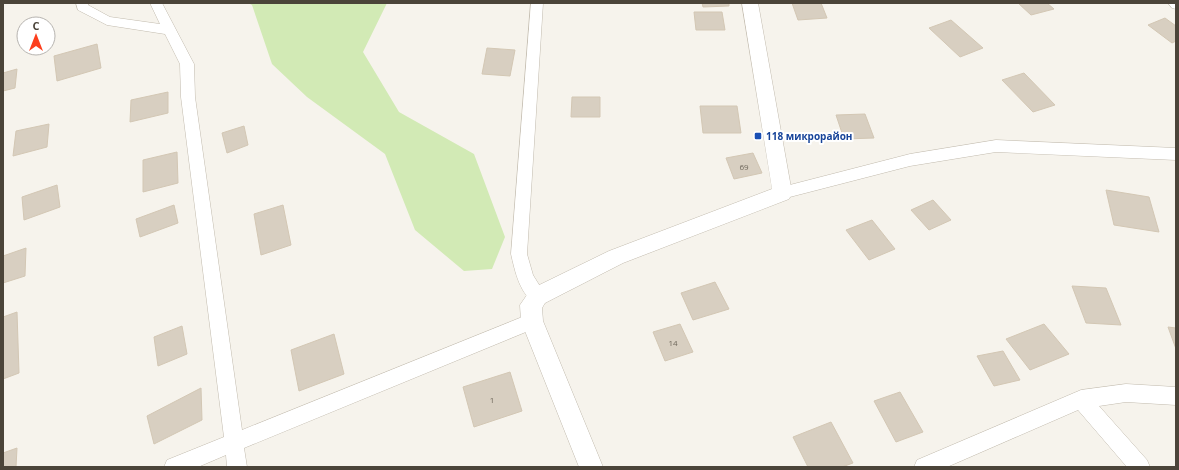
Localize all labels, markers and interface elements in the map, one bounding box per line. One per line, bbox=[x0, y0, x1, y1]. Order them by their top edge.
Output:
north arrow bbox=[16, 16, 56, 56]
text: С bbox=[32, 18, 40, 33]
place label: 118 микрорайон bbox=[766, 129, 853, 143]
marker: 118 микрорайон bbox=[753, 131, 763, 141]
house number: 69 bbox=[739, 161, 749, 172]
house number: 14 bbox=[668, 337, 678, 348]
house number: 1 bbox=[490, 394, 494, 405]

